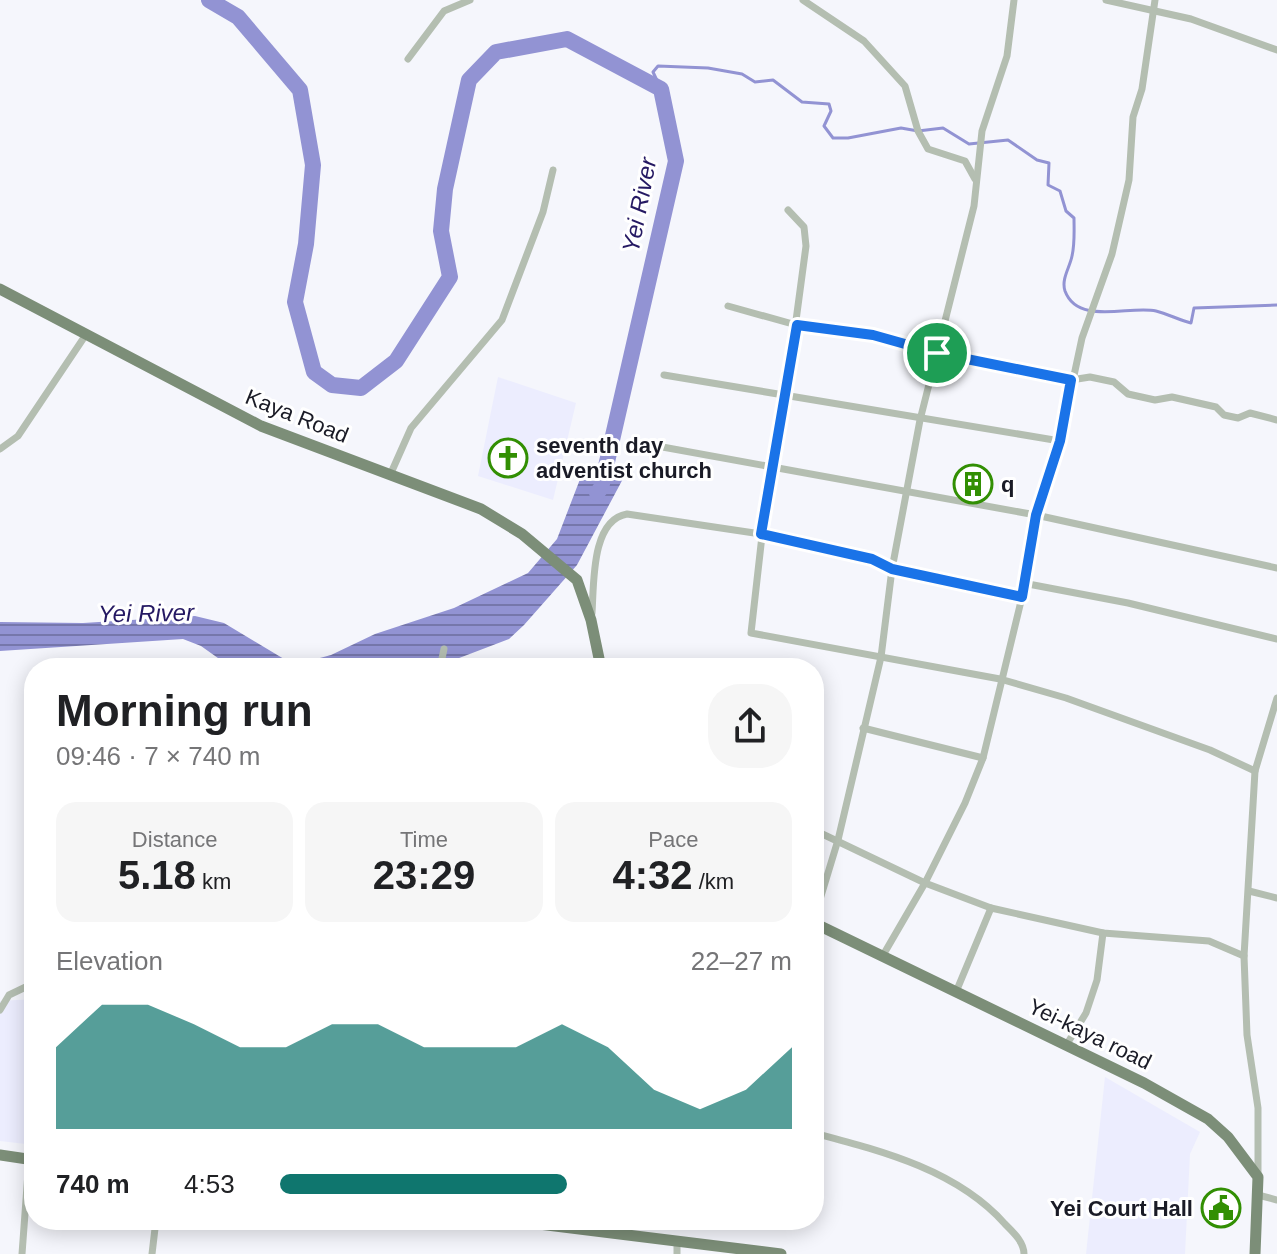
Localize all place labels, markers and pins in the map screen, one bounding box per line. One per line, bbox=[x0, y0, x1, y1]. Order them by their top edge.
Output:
pin bbox=[903, 319, 971, 387]
place label: seventh day adventist church bbox=[536, 433, 712, 483]
church icon: seventh day adventist church bbox=[487, 437, 529, 479]
building icon: q bbox=[952, 463, 994, 505]
place label: q bbox=[1001, 472, 1014, 497]
public building icon: Yei Court Hall bbox=[1200, 1187, 1242, 1229]
place label: Yei Court Hall bbox=[1050, 1196, 1193, 1221]

